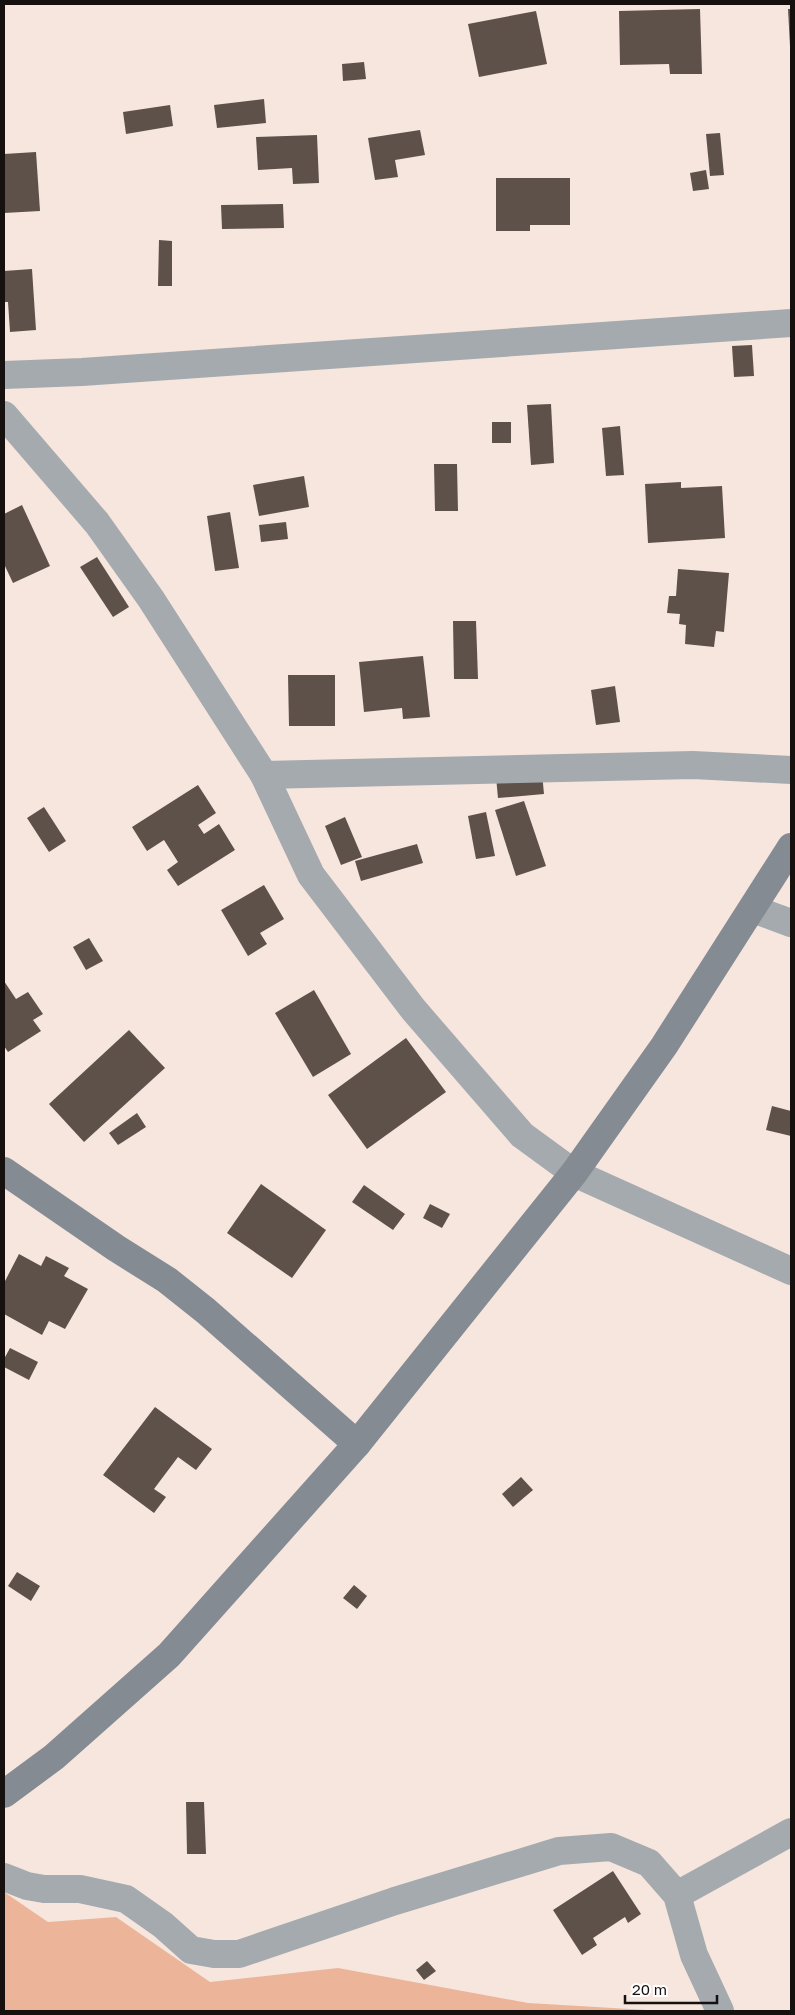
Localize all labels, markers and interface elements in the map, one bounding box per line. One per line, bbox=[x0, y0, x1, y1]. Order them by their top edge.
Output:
scale bar bbox=[625, 1972, 718, 2004]
text: 20 m bbox=[632, 1980, 667, 1998]

